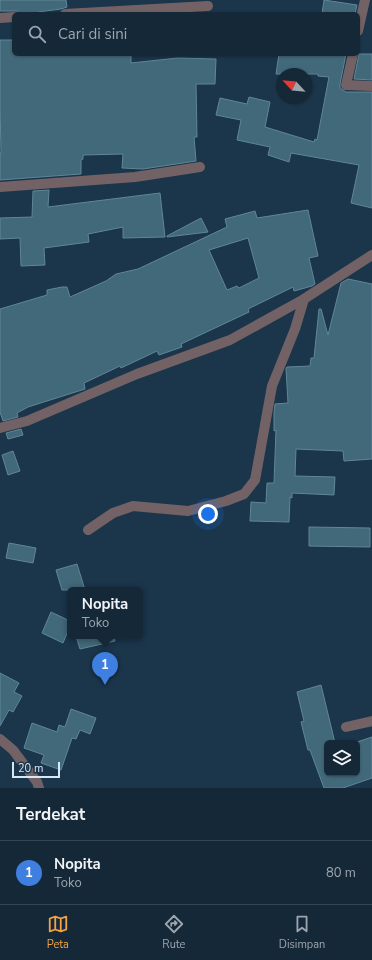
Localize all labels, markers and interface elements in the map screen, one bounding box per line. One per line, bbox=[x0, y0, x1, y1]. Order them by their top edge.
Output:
search box bbox=[12, 12, 360, 56]
icon: search bbox=[26, 23, 48, 45]
text: Cari di sini bbox=[58, 24, 127, 44]
north arrow bbox=[276, 68, 312, 104]
your location bbox=[198, 504, 218, 524]
popup bbox=[67, 587, 143, 639]
text: Nopita bbox=[82, 594, 128, 614]
text: Toko bbox=[82, 614, 109, 632]
pin: 1 bbox=[92, 652, 118, 685]
map controls bbox=[324, 740, 360, 776]
button: layers bbox=[324, 740, 360, 776]
scale bar bbox=[12, 760, 60, 779]
text: 20 m bbox=[18, 761, 43, 776]
text: Terdekat bbox=[16, 803, 85, 826]
text: Nopita bbox=[54, 854, 101, 874]
text: 1 bbox=[25, 864, 33, 882]
text: 80 m bbox=[326, 864, 356, 882]
text: Toko bbox=[54, 874, 82, 892]
tab: Peta bbox=[47, 913, 69, 952]
tab: Rute bbox=[162, 913, 185, 952]
tab: Disimpan bbox=[279, 913, 325, 952]

